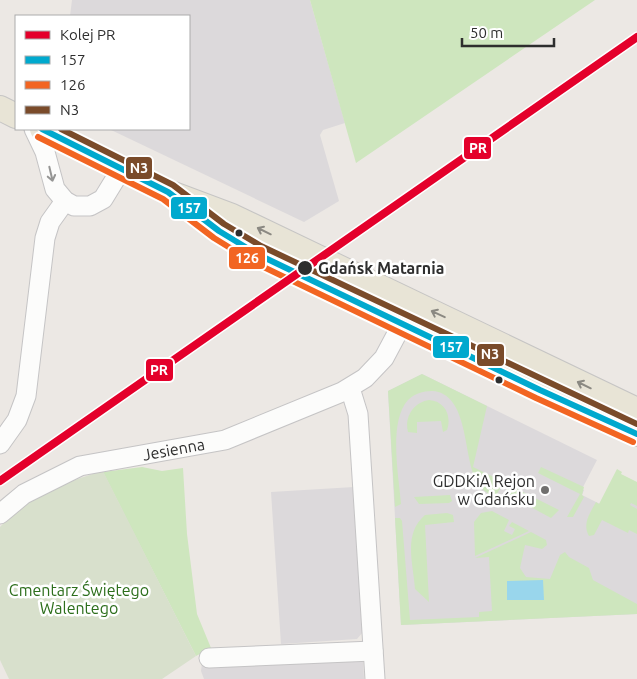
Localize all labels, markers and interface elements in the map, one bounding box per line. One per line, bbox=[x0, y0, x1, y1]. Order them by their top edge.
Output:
legend bbox=[15, 15, 190, 130]
scale bar bbox=[462, 15, 554, 47]
text: 50 m bbox=[470, 24, 503, 41]
text: Kolej PR bbox=[60, 26, 115, 43]
text: 157 bbox=[60, 51, 85, 68]
text: 126 bbox=[60, 76, 85, 93]
text: N3 bbox=[60, 101, 79, 118]
line badge: PR bbox=[463, 136, 492, 160]
text: PR bbox=[469, 140, 487, 156]
line badge: N3 bbox=[125, 156, 153, 180]
text: N3 bbox=[130, 160, 148, 176]
one-way arrow bbox=[47, 166, 56, 182]
line badge: 157 bbox=[170, 196, 208, 220]
text: 157 bbox=[177, 200, 201, 216]
one-way arrow bbox=[256, 226, 271, 236]
unlabelled marker bbox=[234, 228, 244, 238]
line badge: 126 bbox=[228, 246, 266, 270]
text: 126 bbox=[235, 250, 259, 266]
marker: Gdańsk Matarnia bbox=[296, 259, 314, 277]
place label: Gdańsk Matarnia bbox=[318, 259, 444, 277]
one-way arrow bbox=[431, 309, 446, 318]
line badge: 157 bbox=[432, 335, 470, 359]
text: 157 bbox=[439, 339, 463, 355]
line badge: N3 bbox=[476, 343, 505, 367]
text: N3 bbox=[481, 346, 499, 362]
line badge: PR bbox=[145, 358, 174, 382]
text: PR bbox=[150, 362, 168, 378]
unlabelled marker bbox=[494, 375, 504, 385]
one-way arrow bbox=[577, 379, 592, 389]
street label: Jesienna bbox=[141, 435, 206, 464]
place label: GDDKiA Rejon w Gdańsku bbox=[433, 472, 535, 508]
marker: GDDKiA Rejon w Gdańsku bbox=[539, 484, 551, 496]
park label: Cmentarz Świętego Walentego bbox=[9, 580, 149, 617]

